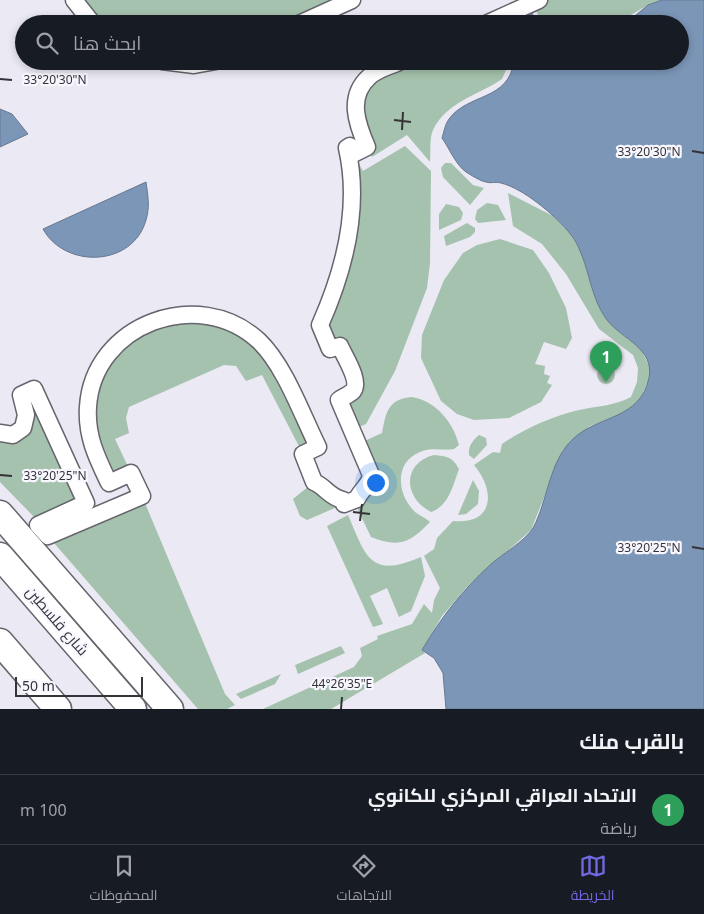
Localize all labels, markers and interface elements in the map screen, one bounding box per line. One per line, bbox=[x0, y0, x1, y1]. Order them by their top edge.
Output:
search box bbox=[15, 15, 689, 70]
icon: search bbox=[33, 29, 61, 57]
text: ابحث هنا bbox=[73, 30, 141, 56]
text: 33°20'30"N bbox=[23, 71, 87, 88]
text: 33°20'30"N bbox=[617, 143, 681, 160]
pin: 1 bbox=[590, 341, 622, 382]
text: 33°20'25"N bbox=[23, 467, 87, 484]
your location bbox=[363, 470, 389, 496]
text: 33°20'25"N bbox=[617, 539, 681, 556]
street label: شارع فلسطين bbox=[21, 581, 93, 661]
scale bar bbox=[15, 674, 142, 697]
text: 44°26'35"E bbox=[312, 675, 372, 692]
text: 50 m bbox=[22, 676, 55, 695]
text: بالقرب منك bbox=[579, 727, 684, 755]
text: الاتحاد العراقي المركزي للكانوي bbox=[368, 782, 637, 808]
text: 100 m bbox=[20, 799, 67, 821]
text: 1 bbox=[663, 799, 673, 821]
text: رياضة bbox=[600, 817, 637, 839]
tab: المحفوظات bbox=[89, 852, 158, 908]
tab: الاتجاهات bbox=[337, 852, 392, 908]
tab: الخريطة bbox=[571, 852, 615, 908]

